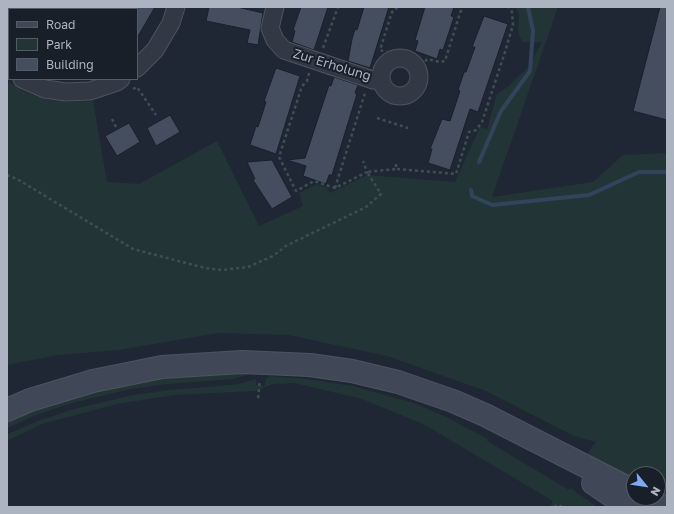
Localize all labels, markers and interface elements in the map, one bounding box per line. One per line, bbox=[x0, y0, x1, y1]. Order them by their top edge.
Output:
legend bbox=[8, 8, 138, 80]
text: Road bbox=[46, 17, 75, 32]
text: Park bbox=[46, 37, 72, 52]
street label: Zur Erholung bbox=[291, 46, 373, 84]
text: Building bbox=[46, 57, 94, 72]
north arrow bbox=[626, 466, 666, 506]
text: N bbox=[648, 485, 664, 499]

